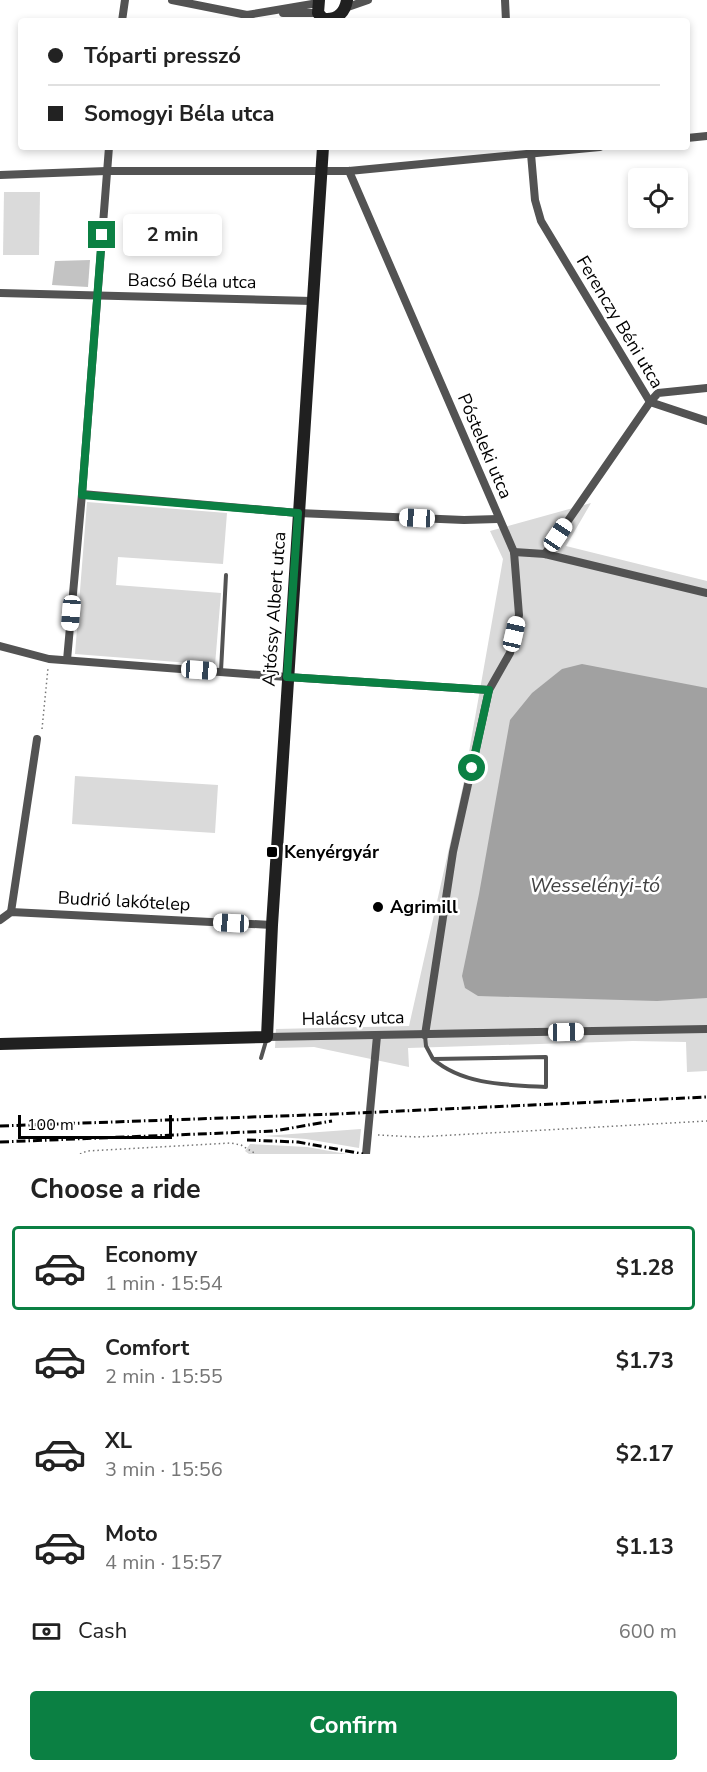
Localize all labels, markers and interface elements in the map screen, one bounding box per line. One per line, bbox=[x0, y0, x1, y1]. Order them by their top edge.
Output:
text: Tóparti presszó bbox=[84, 41, 241, 71]
text: Somogyi Béla utca bbox=[84, 99, 274, 129]
map controls bbox=[628, 168, 688, 228]
button: locate bbox=[628, 168, 688, 228]
callout: 2 min bbox=[123, 214, 222, 256]
route end bbox=[88, 221, 115, 248]
text: 2 min bbox=[147, 221, 198, 248]
street label: Ferenczy Béni utca bbox=[571, 251, 669, 393]
street label: Bacsó Béla utca bbox=[127, 268, 257, 294]
street label: Pósteleki utca bbox=[452, 390, 518, 502]
car bbox=[399, 508, 435, 528]
car bbox=[540, 515, 576, 555]
street label: Ajtóssy Albert utca bbox=[257, 531, 291, 687]
car bbox=[60, 594, 82, 632]
car bbox=[501, 614, 527, 654]
car bbox=[180, 660, 218, 680]
route start bbox=[458, 754, 485, 781]
place label: Kenyérgyár bbox=[284, 840, 379, 864]
marker: Kenyérgyár bbox=[265, 845, 279, 859]
water label: Wesselényi-tó bbox=[530, 872, 660, 899]
street label: Budrió lakótelep bbox=[57, 886, 191, 916]
place label: Agrimill bbox=[390, 895, 458, 919]
marker: Agrimill bbox=[371, 900, 385, 914]
car bbox=[213, 913, 249, 933]
street label: Halácsy utca bbox=[301, 1005, 405, 1031]
car bbox=[548, 1023, 584, 1041]
scale bar bbox=[18, 1112, 172, 1140]
text: 100 m bbox=[27, 1114, 74, 1136]
text: Choose a ride bbox=[30, 1171, 201, 1208]
text: Economy bbox=[105, 1240, 197, 1270]
icon: car bbox=[33, 1241, 87, 1295]
text: $1.28 bbox=[616, 1253, 674, 1283]
text: 1 min · 15:54 bbox=[105, 1270, 223, 1297]
text: Comfort bbox=[105, 1333, 189, 1363]
icon: car bbox=[33, 1334, 87, 1388]
text: $1.73 bbox=[616, 1346, 674, 1376]
text: 2 min · 15:55 bbox=[105, 1363, 223, 1390]
text: XL bbox=[105, 1426, 132, 1456]
icon: car bbox=[33, 1427, 87, 1481]
text: $2.17 bbox=[616, 1439, 674, 1469]
text: 3 min · 15:56 bbox=[105, 1456, 223, 1483]
text: Moto bbox=[105, 1519, 158, 1549]
icon: car bbox=[33, 1520, 87, 1574]
text: $1.13 bbox=[616, 1532, 674, 1562]
text: 4 min · 15:57 bbox=[105, 1549, 223, 1576]
icon: cash bbox=[30, 1615, 63, 1648]
text: Cash bbox=[78, 1616, 127, 1646]
text: 600 m bbox=[619, 1618, 677, 1645]
button: Confirm bbox=[30, 1691, 677, 1760]

